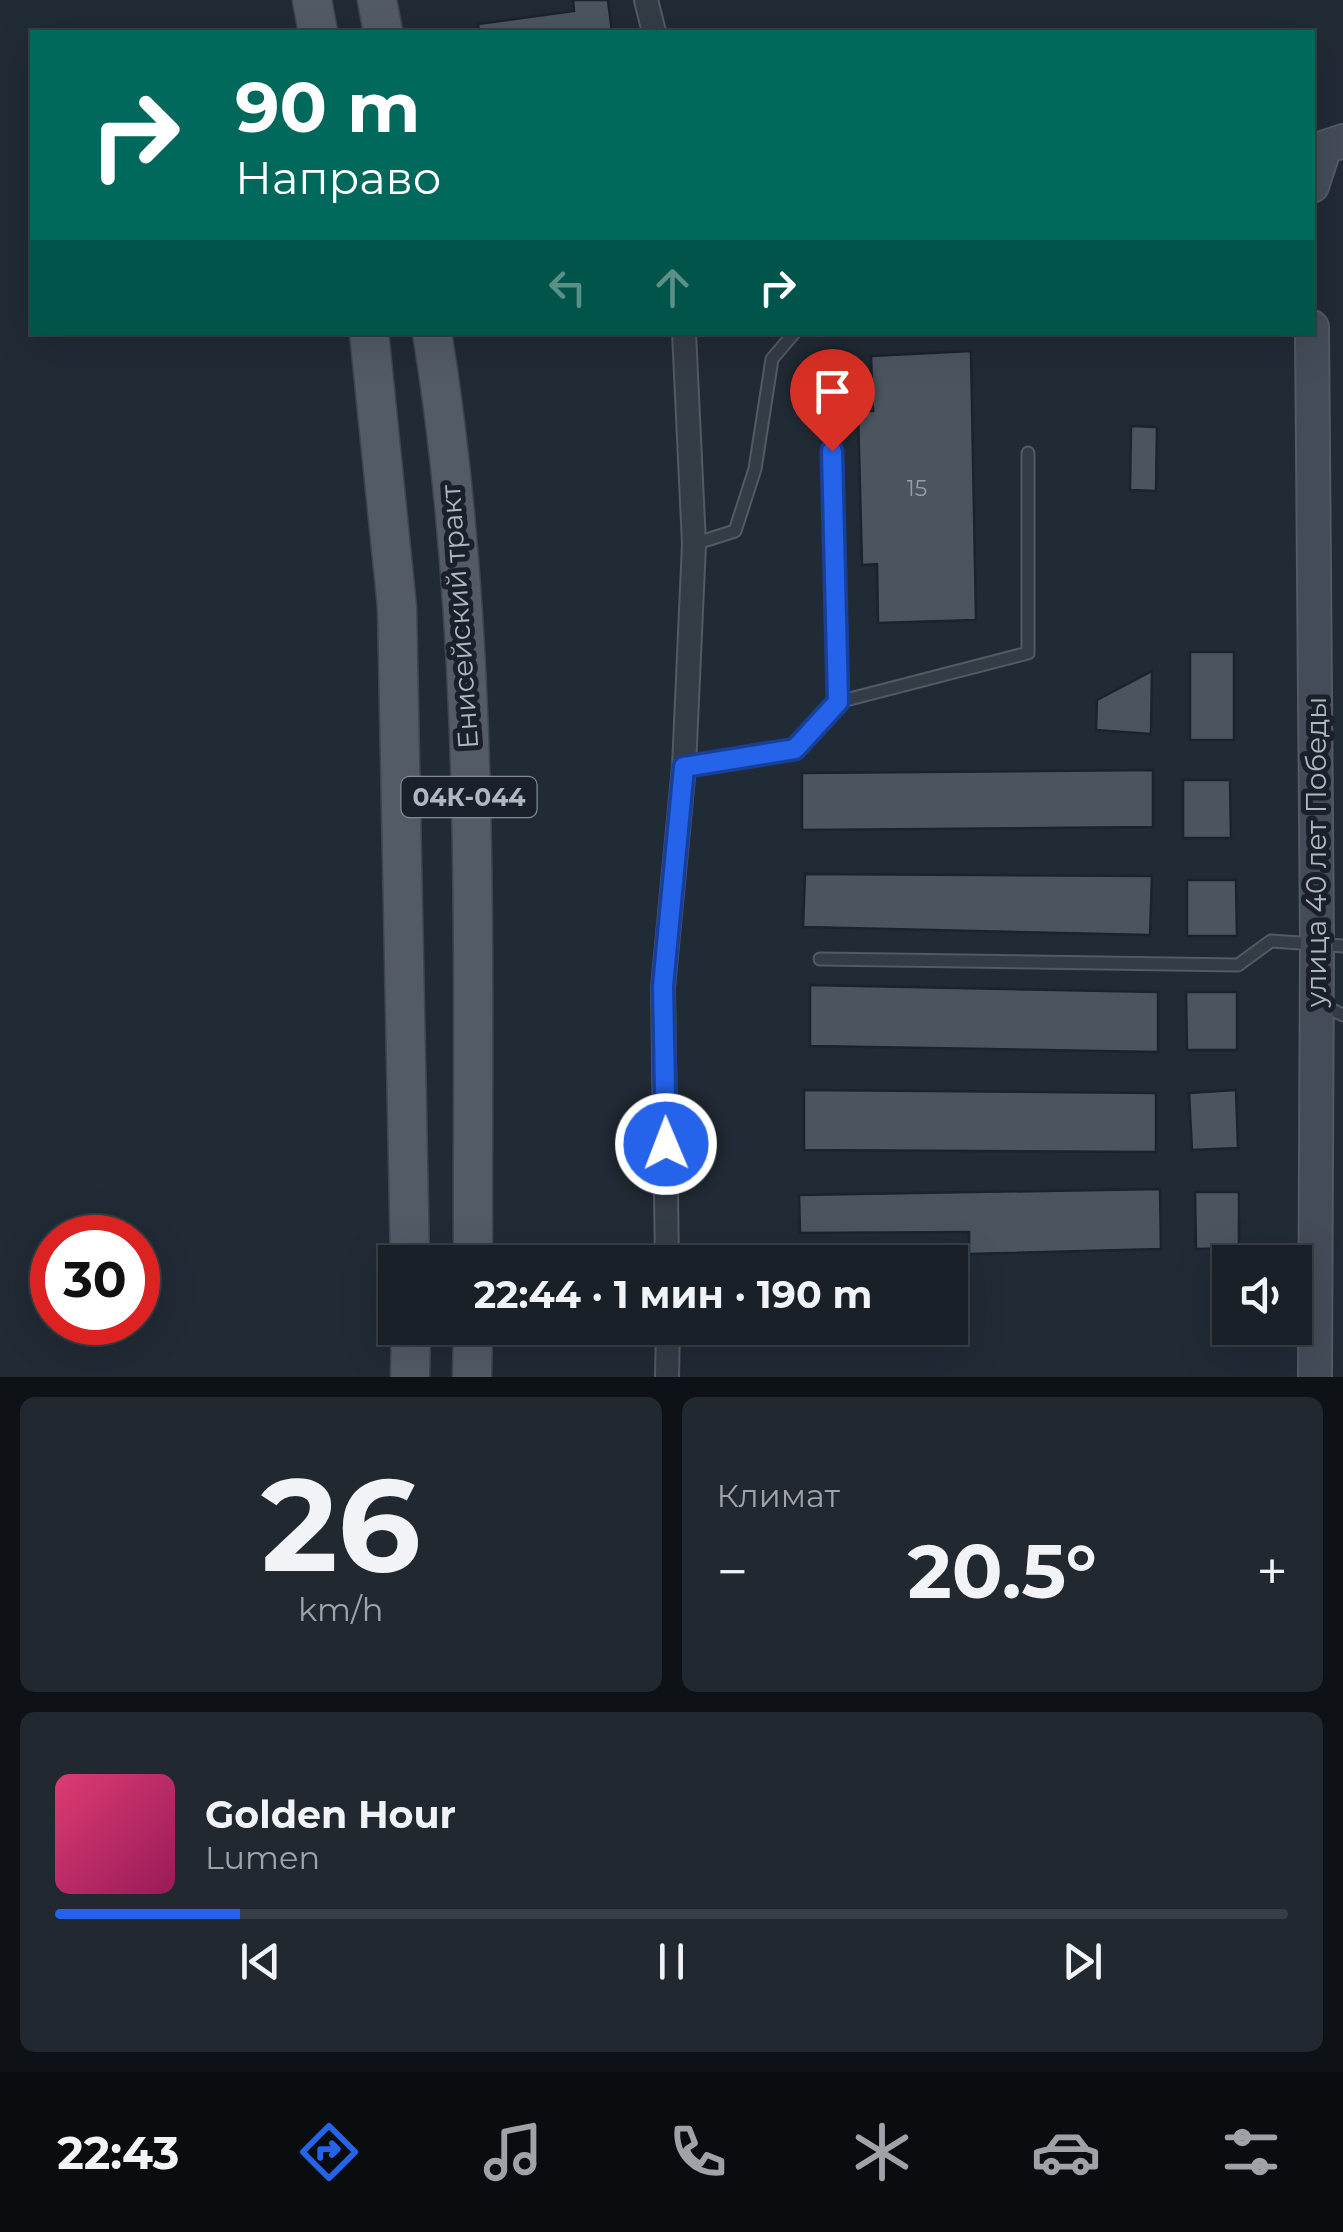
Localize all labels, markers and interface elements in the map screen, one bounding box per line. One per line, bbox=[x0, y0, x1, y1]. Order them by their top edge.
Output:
text: 90 m bbox=[235, 64, 420, 150]
icon: right bbox=[70, 70, 200, 200]
text: Направо bbox=[235, 150, 441, 205]
icon: left bbox=[540, 260, 595, 315]
icon: ahead bbox=[645, 260, 700, 315]
icon: right bbox=[750, 260, 805, 315]
pin bbox=[790, 349, 875, 452]
icon: arrive bbox=[805, 364, 860, 419]
house number: 15 bbox=[907, 475, 927, 502]
street label: Енисейский тракт bbox=[433, 483, 485, 750]
street label: улица 40 лет Победы bbox=[1299, 697, 1333, 1008]
road number: 04К-044 bbox=[402, 777, 536, 817]
position arrow bbox=[614, 1092, 718, 1196]
speed limit sign: 30 bbox=[30, 1215, 160, 1345]
map controls bbox=[1212, 1245, 1312, 1345]
button: sound bbox=[1212, 1245, 1312, 1345]
text: 22:44 · 1 мин · 190 m bbox=[474, 1271, 872, 1318]
text: 26 bbox=[261, 1445, 421, 1604]
text: Климат bbox=[717, 1476, 840, 1515]
text: 20.5° bbox=[908, 1525, 1097, 1617]
text: − bbox=[717, 1538, 748, 1605]
text: + bbox=[1256, 1538, 1288, 1605]
text: km/h bbox=[298, 1590, 383, 1629]
text: Golden Hour bbox=[205, 1791, 456, 1838]
text: Lumen bbox=[205, 1838, 320, 1877]
icon: previous bbox=[233, 1934, 288, 1989]
icon: pause bbox=[644, 1934, 699, 1989]
icon: next bbox=[1055, 1934, 1110, 1989]
icon: directions bbox=[294, 2117, 364, 2187]
icon: music bbox=[478, 2117, 548, 2187]
icon: phone bbox=[663, 2117, 733, 2187]
icon: climate bbox=[847, 2117, 917, 2187]
icon: car bbox=[1031, 2117, 1101, 2187]
icon: filters bbox=[1216, 2117, 1286, 2187]
text: 22:43 bbox=[57, 2125, 179, 2180]

